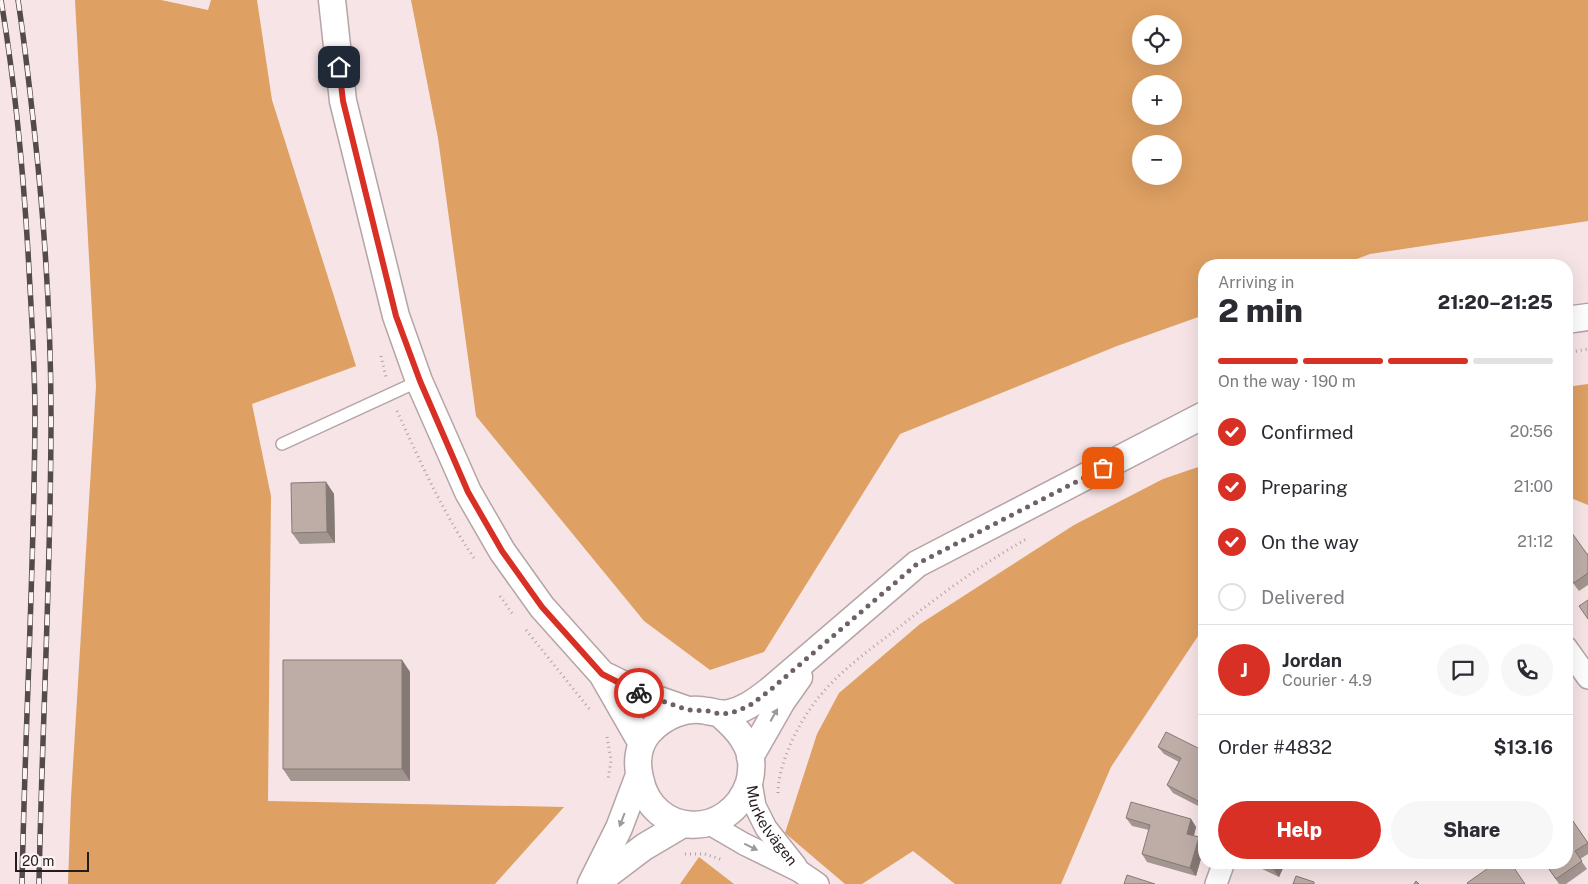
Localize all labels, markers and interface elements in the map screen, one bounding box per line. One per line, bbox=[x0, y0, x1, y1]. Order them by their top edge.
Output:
map controls bbox=[1132, 15, 1182, 185]
button: locate bbox=[1132, 15, 1182, 65]
pin bbox=[318, 46, 360, 88]
icon: home bbox=[325, 53, 353, 81]
button: + bbox=[1132, 75, 1182, 125]
button: − bbox=[1132, 135, 1182, 185]
text: Arriving in bbox=[1218, 273, 1294, 292]
text: 21:20–21:25 bbox=[1438, 291, 1553, 313]
text: 2 min bbox=[1218, 292, 1303, 329]
text: On the way · 190 m bbox=[1218, 372, 1356, 391]
icon: check bbox=[1218, 418, 1246, 446]
text: Confirmed bbox=[1261, 421, 1354, 443]
text: 20:56 bbox=[1510, 422, 1553, 441]
pin bbox=[1082, 447, 1124, 489]
icon: bag bbox=[1089, 454, 1117, 482]
icon: check bbox=[1218, 473, 1246, 501]
text: Preparing bbox=[1261, 476, 1348, 498]
text: 21:00 bbox=[1514, 477, 1553, 496]
icon: check bbox=[1218, 528, 1246, 556]
text: On the way bbox=[1261, 531, 1359, 553]
text: 21:12 bbox=[1517, 532, 1553, 551]
text: Delivered bbox=[1261, 586, 1345, 608]
button: chat bbox=[1437, 644, 1489, 696]
button: phone bbox=[1501, 644, 1553, 696]
text: Jordan bbox=[1282, 649, 1342, 671]
text: J bbox=[1240, 659, 1248, 681]
courier bbox=[614, 668, 664, 718]
text: Courier · 4.9 bbox=[1282, 671, 1372, 690]
icon: bike bbox=[625, 679, 653, 707]
one-way arrow bbox=[770, 707, 778, 722]
text: Order #4832 bbox=[1218, 736, 1332, 758]
text: $13.16 bbox=[1494, 736, 1553, 758]
street label: Murkelvägen bbox=[744, 784, 801, 869]
button: Help bbox=[1218, 801, 1381, 859]
button: Share bbox=[1391, 801, 1553, 859]
one-way arrow bbox=[618, 813, 625, 828]
one-way arrow bbox=[743, 843, 758, 851]
scale bar bbox=[15, 849, 89, 872]
text: 20 m bbox=[22, 853, 54, 869]

